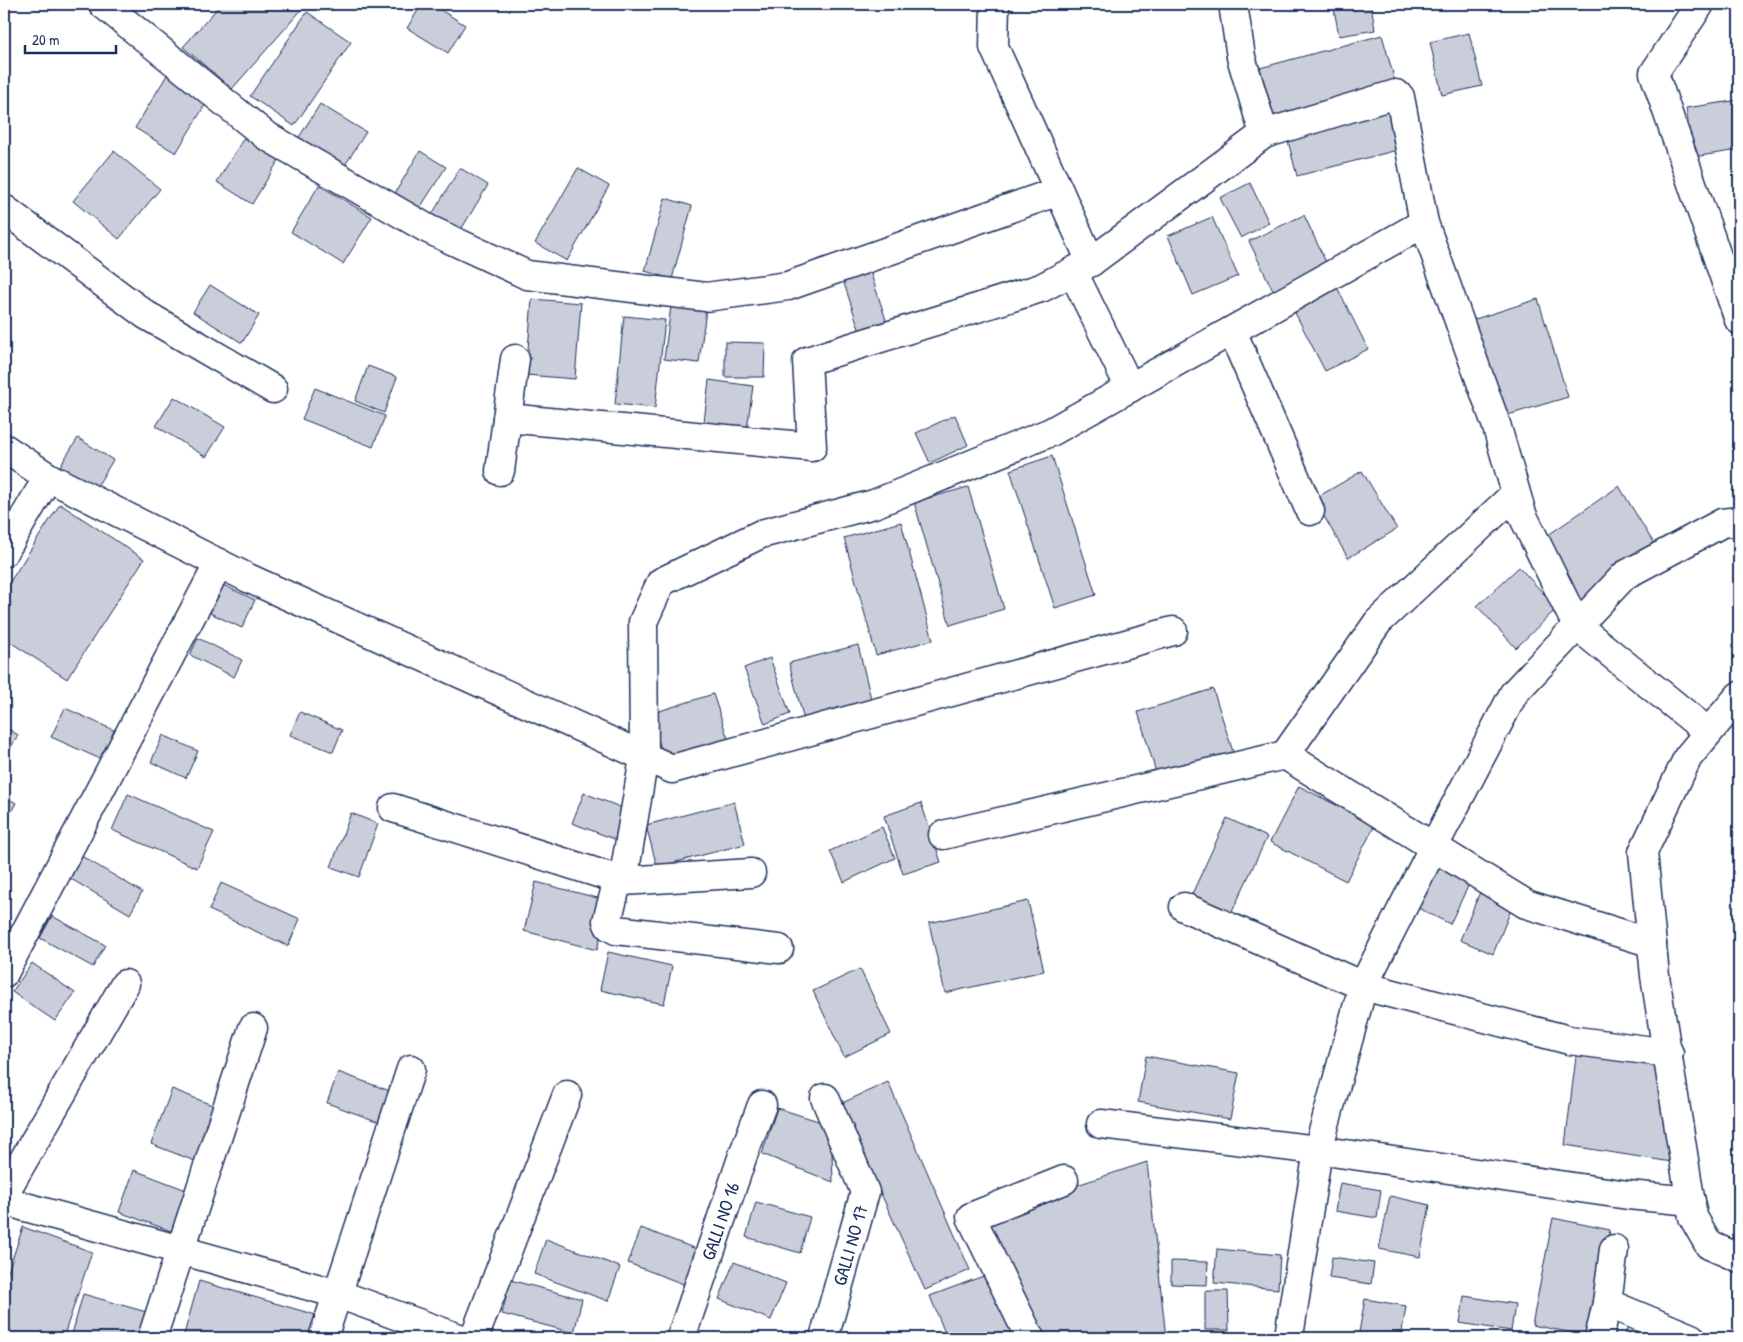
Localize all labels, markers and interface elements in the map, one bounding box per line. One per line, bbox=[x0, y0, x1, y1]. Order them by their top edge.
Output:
scale bar bbox=[25, 22, 116, 54]
text: 20 m bbox=[32, 29, 59, 50]
street label: GALLI NO 16 bbox=[695, 1179, 745, 1263]
street label: GALLI NO 17 bbox=[826, 1202, 874, 1288]

